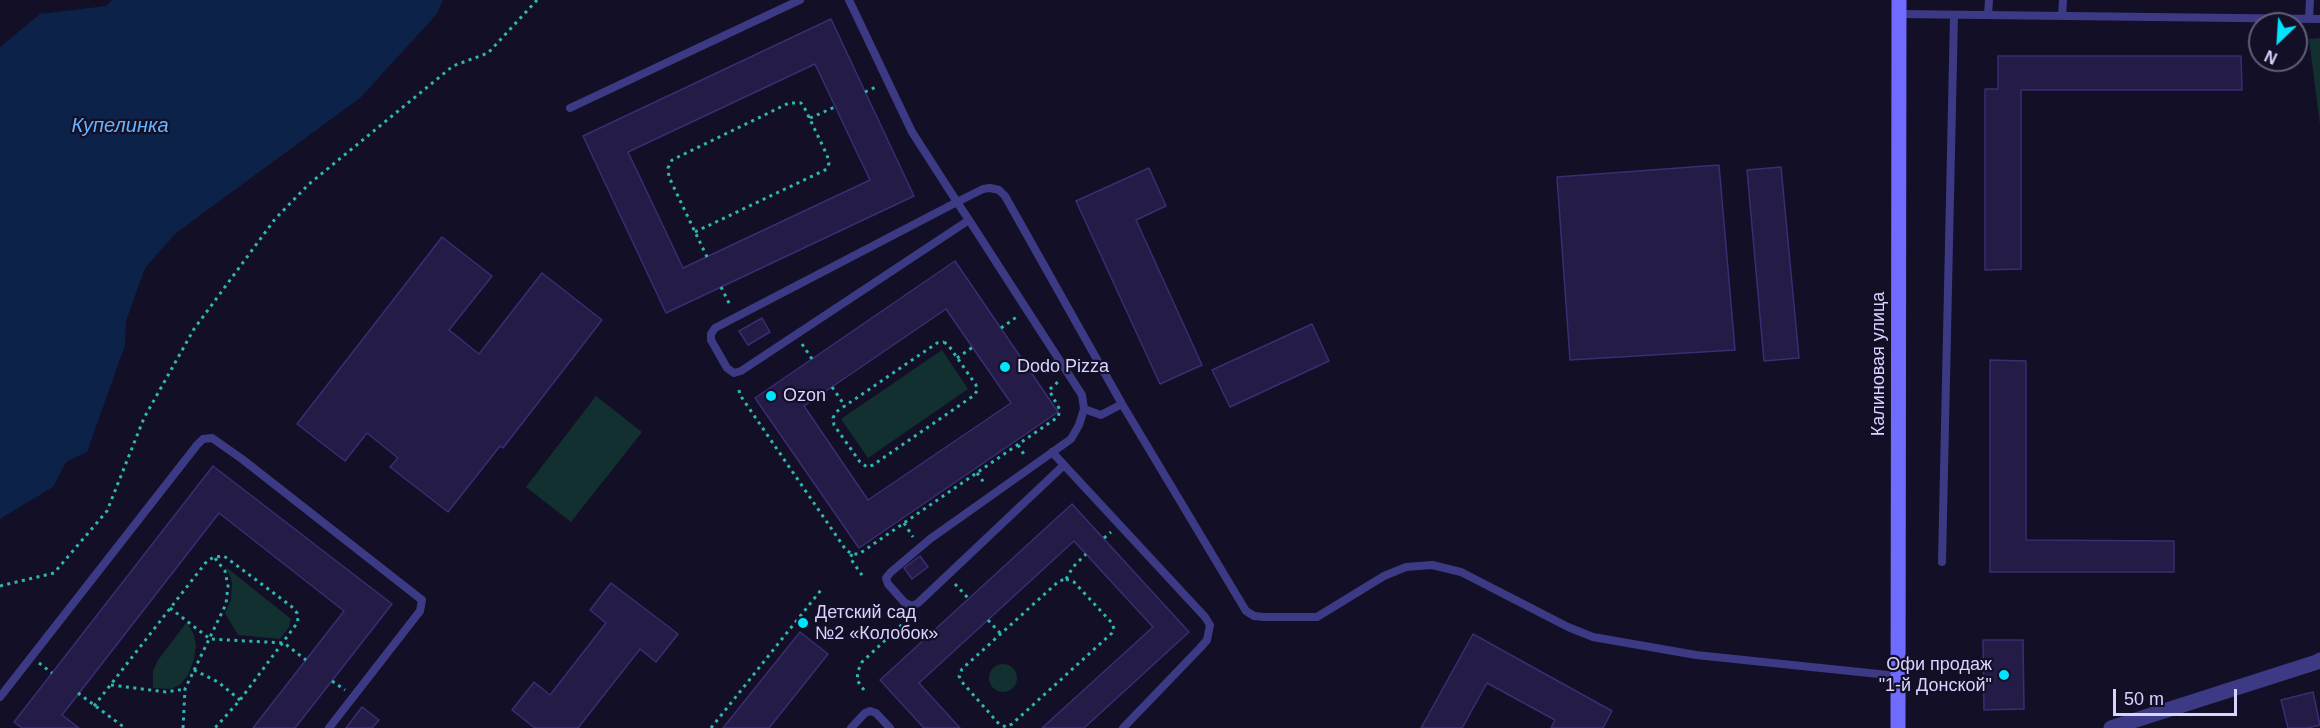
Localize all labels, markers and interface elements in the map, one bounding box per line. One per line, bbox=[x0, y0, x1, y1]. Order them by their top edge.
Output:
north arrow bbox=[2248, 12, 2308, 72]
text: N bbox=[2262, 47, 2280, 67]
water label: Купелинка bbox=[71, 114, 169, 138]
street label: Калиновая улица bbox=[1868, 292, 1890, 436]
place label: Dodo Pizza bbox=[1017, 356, 1109, 378]
marker: Dodo Pizza bbox=[998, 360, 1012, 374]
place label: Ozon bbox=[783, 385, 826, 407]
marker: Ozon bbox=[764, 389, 778, 403]
place label: Детский сад №2 «Колобок» bbox=[815, 602, 938, 644]
marker: Детский сад №2 «Колобок» bbox=[796, 616, 810, 630]
place label: Офи продаж "1-й Донской" bbox=[1879, 654, 1992, 696]
marker: Офи продаж "1-й Донской" bbox=[1997, 668, 2011, 682]
scale bar bbox=[2116, 677, 2240, 715]
text: 50 m bbox=[2124, 689, 2164, 709]

